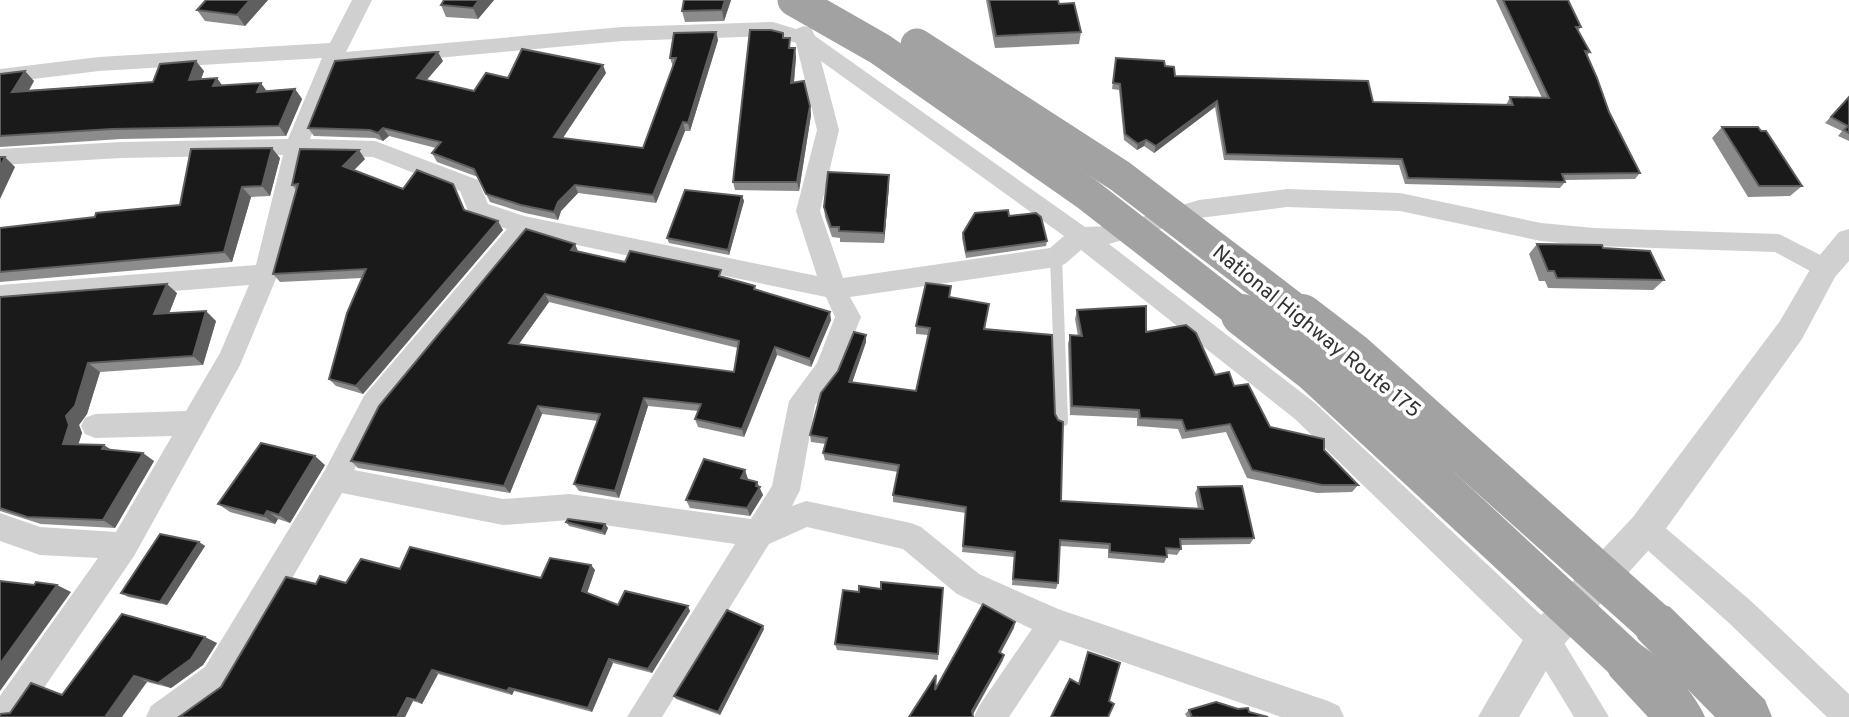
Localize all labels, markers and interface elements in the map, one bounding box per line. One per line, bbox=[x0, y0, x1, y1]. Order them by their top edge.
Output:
street label: National Highway Route 175 bbox=[1206, 240, 1426, 425]

